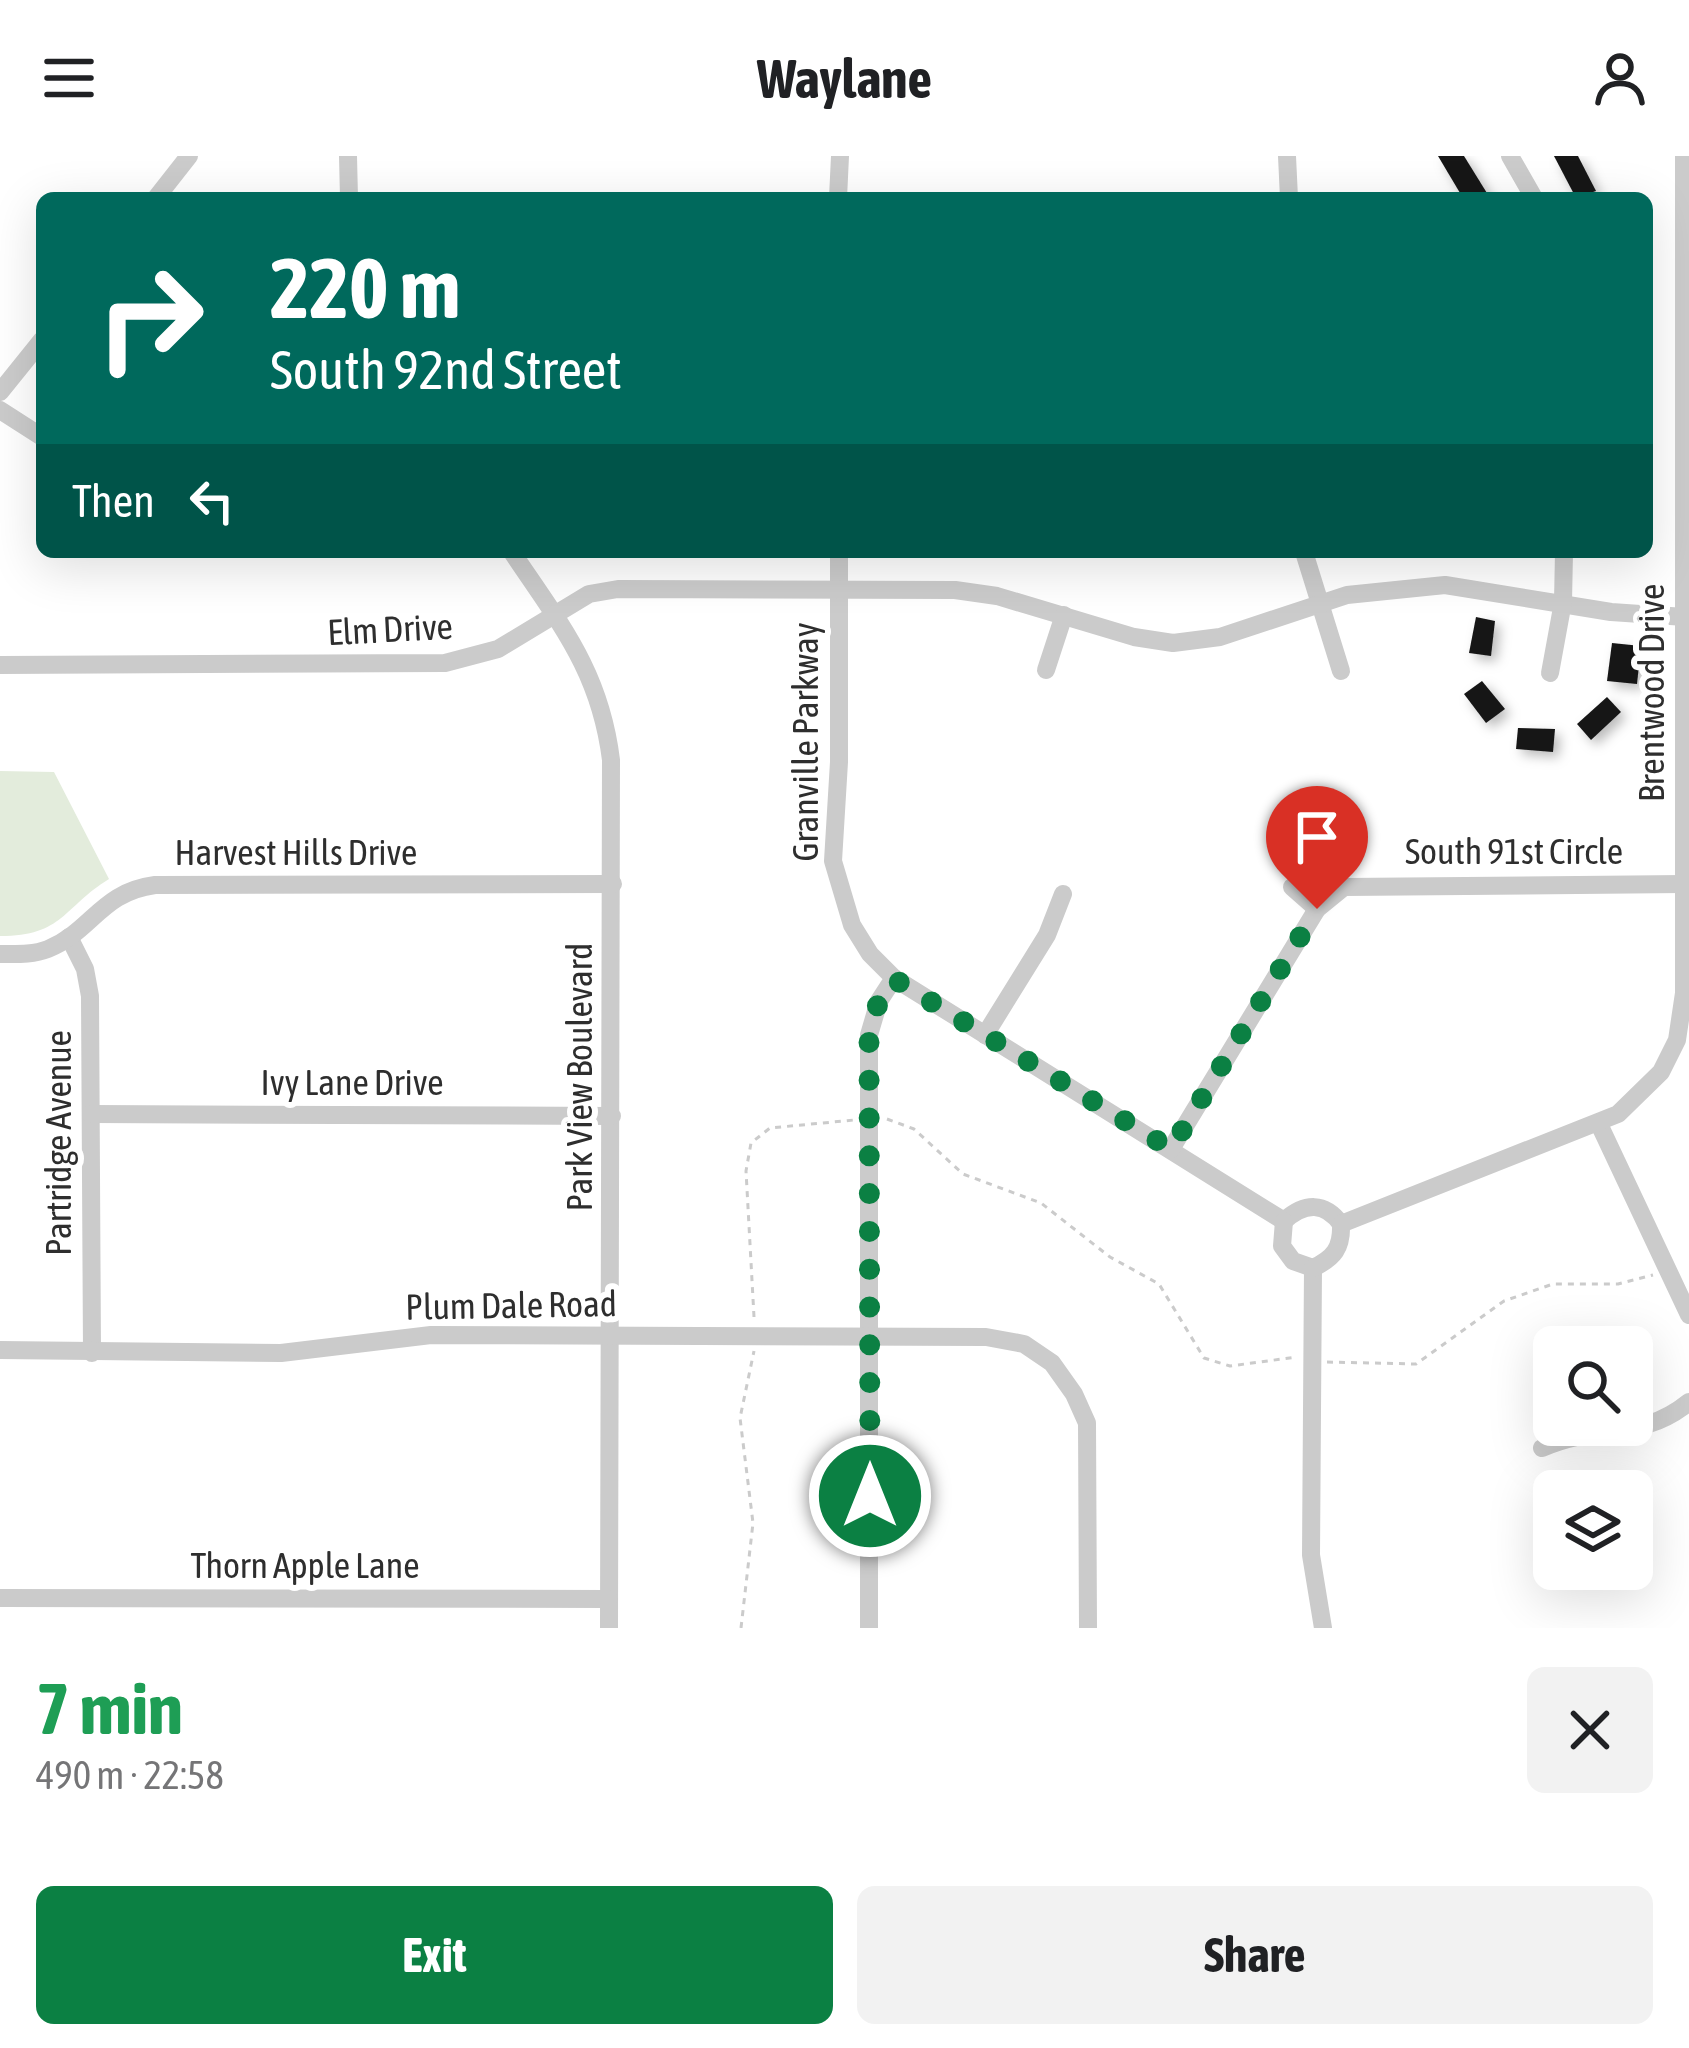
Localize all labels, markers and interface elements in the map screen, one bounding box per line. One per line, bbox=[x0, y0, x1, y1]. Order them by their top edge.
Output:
icon: menu bbox=[36, 45, 102, 111]
icon: person bbox=[1587, 45, 1653, 111]
text: Waylane bbox=[757, 48, 932, 109]
icon: right bbox=[72, 240, 228, 396]
text: 220 m bbox=[270, 240, 460, 336]
text: South 92nd Street bbox=[270, 339, 622, 400]
icon: left bbox=[179, 468, 245, 534]
text: Then bbox=[72, 475, 155, 527]
street label: Brentwood Drive bbox=[1630, 584, 1672, 802]
street label: Elm Drive bbox=[326, 605, 454, 653]
street label: Granville Parkway bbox=[784, 622, 826, 862]
pin bbox=[1266, 786, 1368, 909]
icon: arrive bbox=[1284, 804, 1350, 870]
street label: South 91st Circle bbox=[1405, 830, 1623, 872]
street label: Harvest Hills Drive bbox=[175, 831, 417, 873]
street label: Park View Boulevard bbox=[558, 943, 600, 1211]
street label: Partridge Avenue bbox=[37, 1030, 79, 1256]
street label: Ivy Lane Drive bbox=[260, 1061, 444, 1103]
street label: Plum Dale Road bbox=[405, 1282, 617, 1328]
map controls bbox=[1533, 1326, 1653, 1590]
button: search bbox=[1533, 1326, 1653, 1446]
position arrow bbox=[807, 1433, 933, 1559]
button: layers bbox=[1533, 1470, 1653, 1590]
street label: Thorn Apple Lane bbox=[190, 1544, 420, 1586]
text: 7 min bbox=[36, 1667, 183, 1749]
button: close bbox=[1527, 1667, 1653, 1793]
text: 490 m · 22:58 bbox=[36, 1753, 224, 1797]
button: Exit bbox=[36, 1886, 833, 2024]
button: Share bbox=[857, 1886, 1653, 2024]

